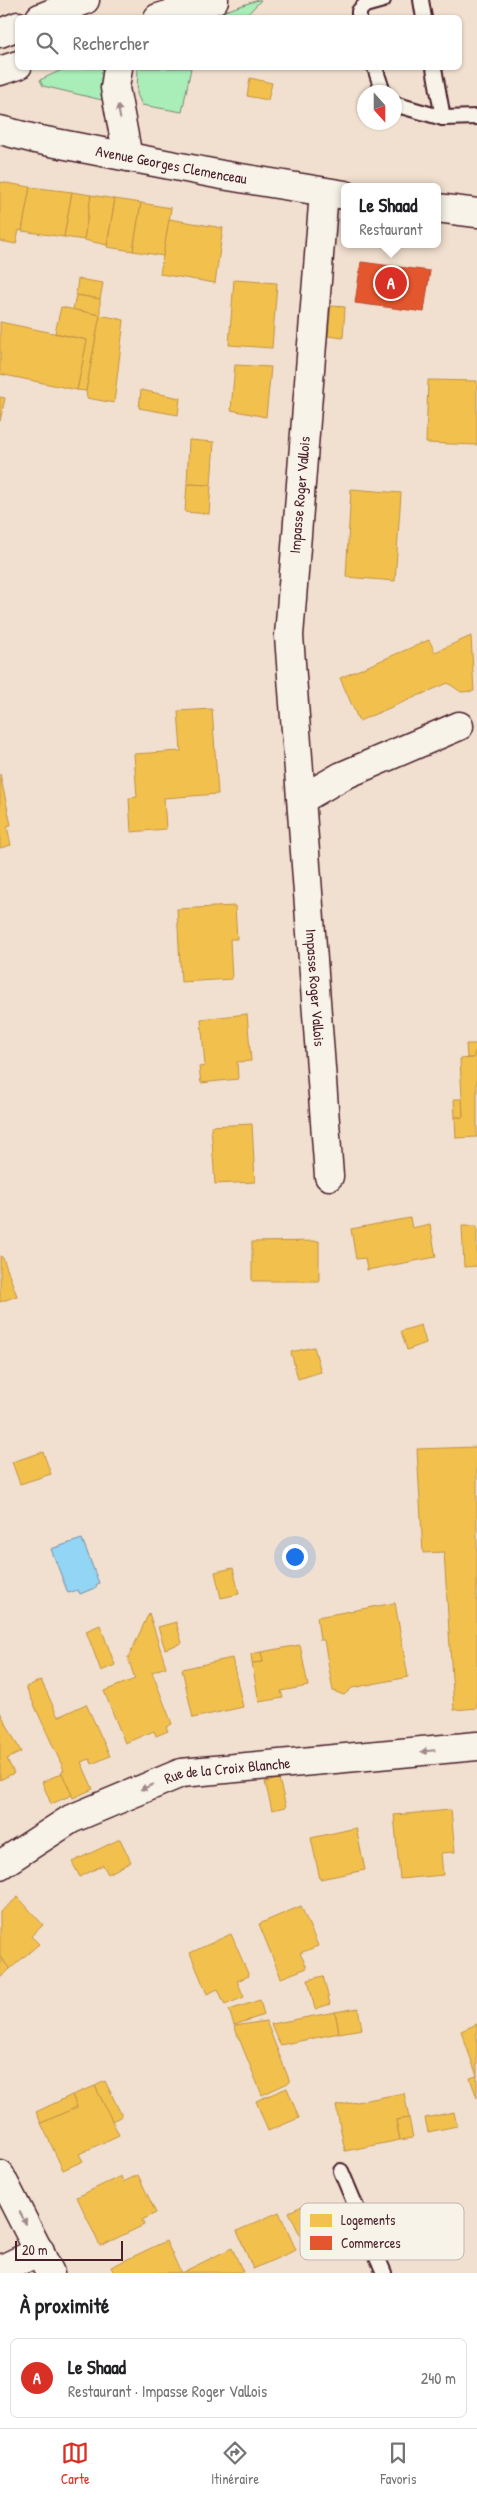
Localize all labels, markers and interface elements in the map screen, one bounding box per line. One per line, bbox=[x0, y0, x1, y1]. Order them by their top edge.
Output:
search box bbox=[15, 15, 462, 70]
icon: search bbox=[33, 29, 61, 57]
text: Rechercher bbox=[73, 30, 150, 56]
north arrow bbox=[357, 85, 402, 130]
one-way arrow bbox=[115, 104, 123, 120]
street label: Avenue Georges Clemenceau bbox=[94, 140, 249, 189]
popup bbox=[341, 183, 441, 248]
text: Le Shaad bbox=[359, 192, 417, 218]
text: Restaurant bbox=[359, 218, 423, 240]
pin: A bbox=[375, 264, 407, 302]
street label: Impasse Roger Vallois bbox=[284, 435, 315, 554]
street label: Impasse Roger Vallois bbox=[301, 928, 330, 1047]
your location bbox=[282, 1544, 308, 1570]
one-way arrow bbox=[420, 1747, 436, 1755]
street label: Rue de la Croix Blanche bbox=[161, 1752, 291, 1789]
one-way arrow bbox=[140, 1784, 154, 1792]
legend bbox=[300, 2203, 464, 2260]
text: Logements bbox=[341, 2210, 395, 2230]
one-way arrow bbox=[19, 2211, 27, 2225]
text: Commerces bbox=[341, 2233, 401, 2252]
scale bar bbox=[15, 2238, 122, 2261]
text: 20 m bbox=[22, 2240, 48, 2259]
text: À proximité bbox=[20, 2291, 109, 2320]
text: Le Shaad bbox=[68, 2354, 126, 2380]
text: A bbox=[33, 2367, 41, 2389]
text: 240 m bbox=[421, 2367, 456, 2389]
text: Restaurant · Impasse Roger Vallois bbox=[68, 2380, 267, 2402]
tab: Carte bbox=[61, 2439, 90, 2488]
tab: Itinéraire bbox=[211, 2439, 259, 2488]
tab: Favoris bbox=[380, 2439, 416, 2488]

